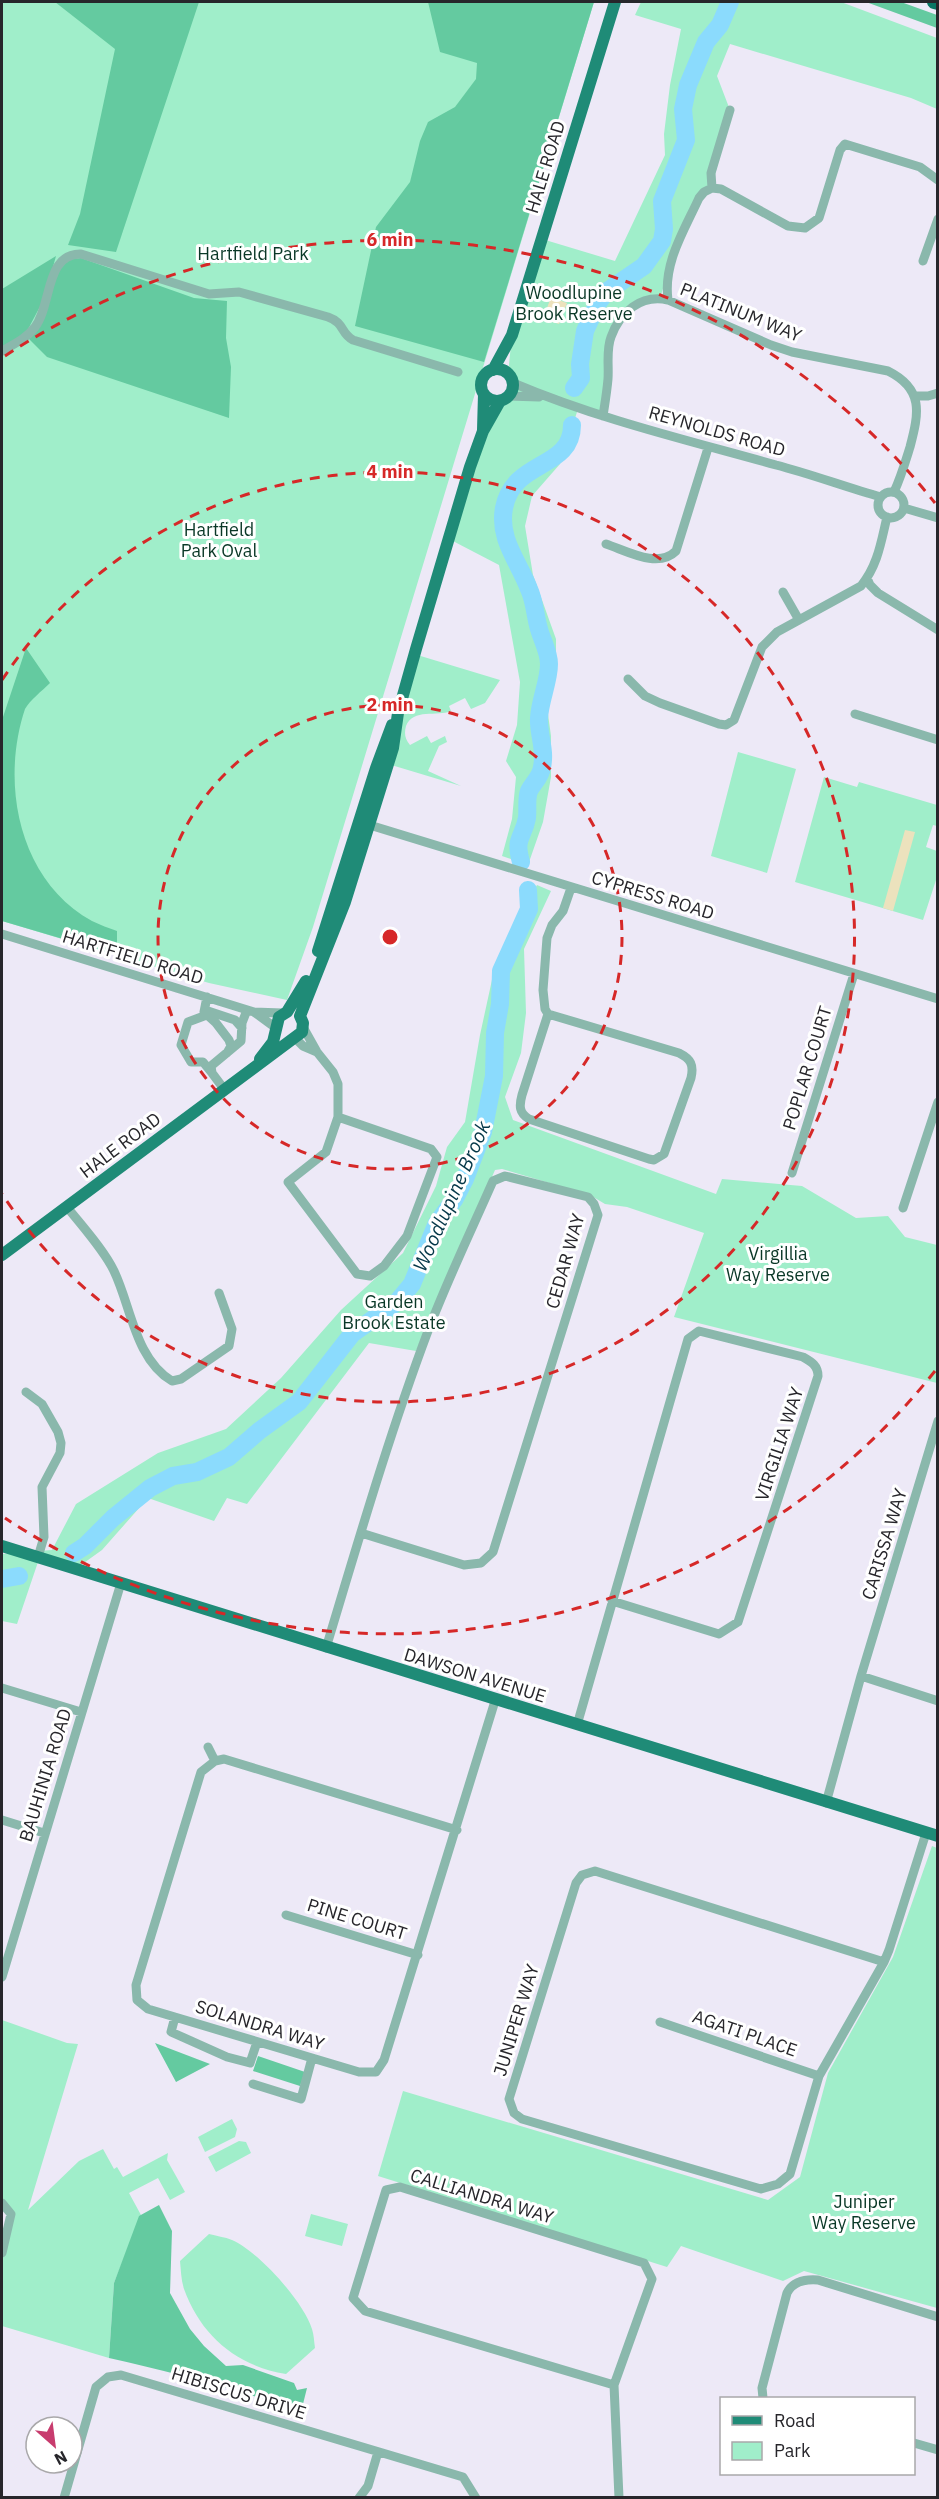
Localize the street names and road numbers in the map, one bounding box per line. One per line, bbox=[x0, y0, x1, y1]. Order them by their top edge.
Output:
street label: HALE ROAD bbox=[520, 118, 570, 216]
street label: PLATINUM WAY bbox=[677, 277, 805, 347]
street label: REYNOLDS ROAD bbox=[646, 401, 788, 461]
street label: CYPRESS ROAD bbox=[589, 865, 717, 925]
street label: HARTFIELD ROAD bbox=[60, 925, 206, 989]
street label: POPLAR COURT bbox=[777, 1003, 837, 1133]
street label: HALE ROAD bbox=[75, 1107, 165, 1183]
street label: CEDAR WAY bbox=[540, 1210, 590, 1311]
street label: VIRGILIA WAY bbox=[750, 1384, 808, 1504]
street label: CARISSA WAY bbox=[856, 1485, 912, 1602]
street label: DAWSON AVENUE bbox=[401, 1642, 549, 1708]
street label: BAUHINIA ROAD bbox=[14, 1706, 76, 1844]
street label: PINE COURT bbox=[304, 1893, 410, 1945]
street label: JUNIPER WAY bbox=[488, 1961, 544, 2079]
street label: SOLANDRA WAY bbox=[193, 1995, 327, 2056]
street label: AGATI PLACE bbox=[690, 2004, 800, 2062]
street label: CALLIANDRA WAY bbox=[407, 2163, 557, 2229]
street label: HIBISCUS DRIVE bbox=[169, 2362, 309, 2424]

